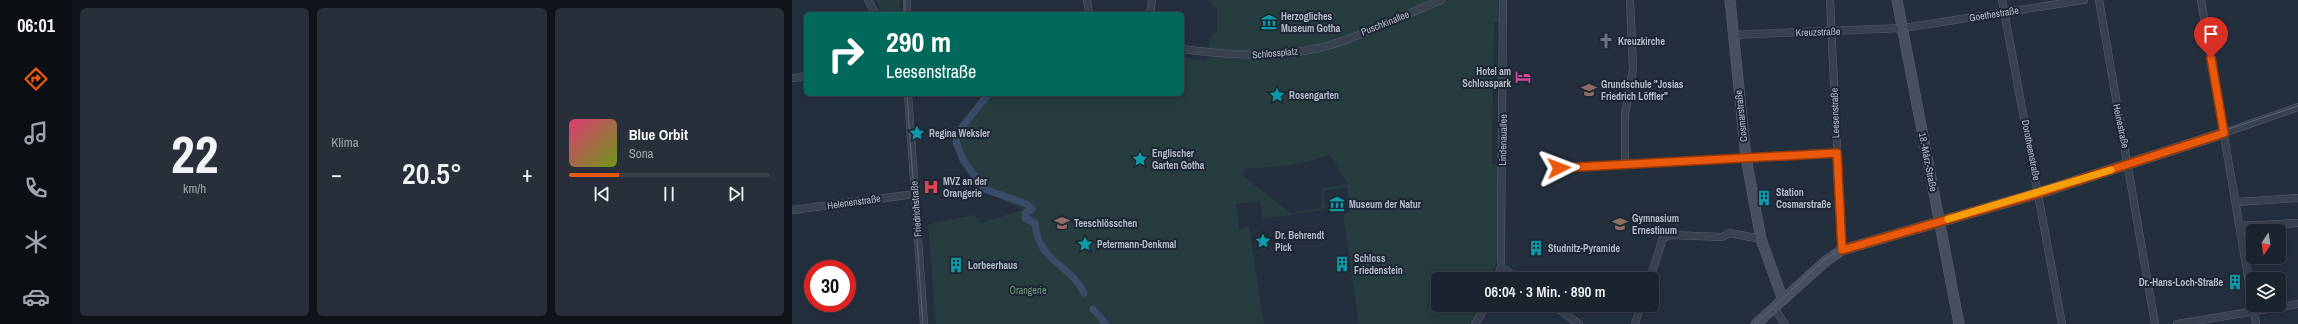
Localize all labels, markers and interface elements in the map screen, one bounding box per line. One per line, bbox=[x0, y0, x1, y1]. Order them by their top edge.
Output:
street label: Goethestraße bbox=[1968, 4, 2020, 24]
street label: Puschkinallee bbox=[1359, 7, 1412, 39]
place label: Herzogliches Museum Gotha bbox=[1281, 10, 1341, 35]
text: 06:01 bbox=[17, 13, 55, 38]
museum icon: Herzogliches Museum Gotha bbox=[1260, 13, 1278, 31]
pin bbox=[2194, 17, 2228, 58]
text: 290 m bbox=[886, 23, 951, 61]
icon: arrive bbox=[2200, 23, 2222, 45]
street label: Kreuzstraße bbox=[1795, 25, 1841, 39]
icon: right bbox=[820, 28, 872, 80]
church icon: Kreuzkirche bbox=[1597, 32, 1615, 50]
place label: Kreuzkirche bbox=[1618, 35, 1665, 48]
street label: Schlossplatz bbox=[1252, 45, 1298, 61]
text: Leesenstraße bbox=[886, 59, 976, 84]
icon: directions bbox=[22, 65, 50, 93]
place label: Hotel am Schlosspark bbox=[1462, 65, 1511, 90]
hotel icon: Hotel am Schlosspark bbox=[1514, 68, 1532, 86]
place label: Grundschule "Josias Friedrich Löffler" bbox=[1601, 78, 1684, 103]
school or university icon: Grundschule "Josias Friedrich Löffler" bbox=[1580, 81, 1598, 99]
place icon: Rosengarten bbox=[1268, 86, 1286, 104]
street label: Leesenstraße bbox=[1828, 87, 1842, 138]
place label: Rosengarten bbox=[1289, 89, 1339, 102]
street label: Cosmarstraße bbox=[1732, 89, 1750, 143]
street label: Heinestraße bbox=[2110, 103, 2132, 150]
street label: Lindenauallee bbox=[1496, 114, 1510, 166]
icon: music bbox=[22, 119, 50, 147]
text: 22 bbox=[171, 119, 218, 189]
street label: Dorotheenstraße bbox=[2019, 119, 2043, 182]
text: Blue Orbit bbox=[629, 124, 688, 145]
place icon: Regina Weksler bbox=[908, 124, 926, 142]
place label: Regina Weksler bbox=[929, 127, 991, 140]
street label: 18.-März-Straße bbox=[1916, 131, 1940, 193]
text: Klima bbox=[331, 134, 359, 151]
text: Sona bbox=[629, 145, 654, 162]
place label: Englischer Garten Gotha bbox=[1152, 147, 1205, 172]
position arrow bbox=[1538, 147, 1580, 189]
place icon: Englischer Garten Gotha bbox=[1131, 150, 1149, 168]
text: 20.5° bbox=[402, 153, 462, 193]
text: − bbox=[331, 159, 342, 189]
text: + bbox=[522, 159, 533, 189]
icon: phone bbox=[22, 174, 50, 202]
place label: MVZ an der Orangerie bbox=[943, 175, 988, 200]
hospital icon: MVZ an der Orangerie bbox=[922, 178, 940, 196]
text: km/h bbox=[183, 180, 206, 197]
street label: Friedrichstraße bbox=[908, 180, 924, 237]
icon: previous bbox=[591, 183, 613, 205]
icon: pause bbox=[658, 183, 680, 205]
icon: next bbox=[725, 183, 747, 205]
place label: Station Cosmarstraße bbox=[1776, 186, 1832, 211]
building icon: Station Cosmarstraße bbox=[1755, 189, 1773, 207]
street label: Helenenstraße bbox=[826, 192, 882, 212]
museum icon: Museum der Natur bbox=[1328, 195, 1346, 213]
place label: Museum der Natur bbox=[1349, 198, 1422, 211]
place label: Gymnasium Ernestinum bbox=[1632, 212, 1679, 237]
school or university icon: Teeschlösschen bbox=[1053, 214, 1071, 232]
school or university icon: Gymnasium Ernestinum bbox=[1611, 215, 1629, 233]
place label: Teeschlösschen bbox=[1074, 217, 1137, 230]
north arrow bbox=[2246, 224, 2286, 264]
map controls bbox=[2246, 224, 2286, 312]
icon: climate bbox=[22, 228, 50, 256]
place label: Dr. Behrendt Pick bbox=[1275, 229, 1324, 254]
place icon: Dr. Behrendt Pick bbox=[1254, 232, 1272, 250]
place icon: Petermann-Denkmal bbox=[1076, 235, 1094, 253]
place label: Petermann-Denkmal bbox=[1097, 238, 1176, 251]
building icon: Studnitz-Pyramide bbox=[1527, 239, 1545, 257]
place label: Studnitz-Pyramide bbox=[1548, 242, 1620, 255]
place label: Schloss Friedenstein bbox=[1354, 252, 1403, 277]
building icon: Schloss Friedenstein bbox=[1333, 255, 1351, 273]
building icon: Lorbeerhaus bbox=[947, 256, 965, 274]
place label: Lorbeerhaus bbox=[968, 259, 1018, 272]
speed limit sign: 30 bbox=[804, 260, 856, 312]
button: layers bbox=[2246, 272, 2286, 312]
building icon: Dr.-Hans-Loch-Straße bbox=[2226, 273, 2244, 291]
place label: Dr.-Hans-Loch-Straße bbox=[2139, 276, 2223, 289]
text: 06:04 · 3 Min. · 890 m bbox=[1484, 281, 1606, 302]
icon: car bbox=[22, 283, 50, 311]
park label: Orangerie bbox=[1010, 284, 1047, 297]

